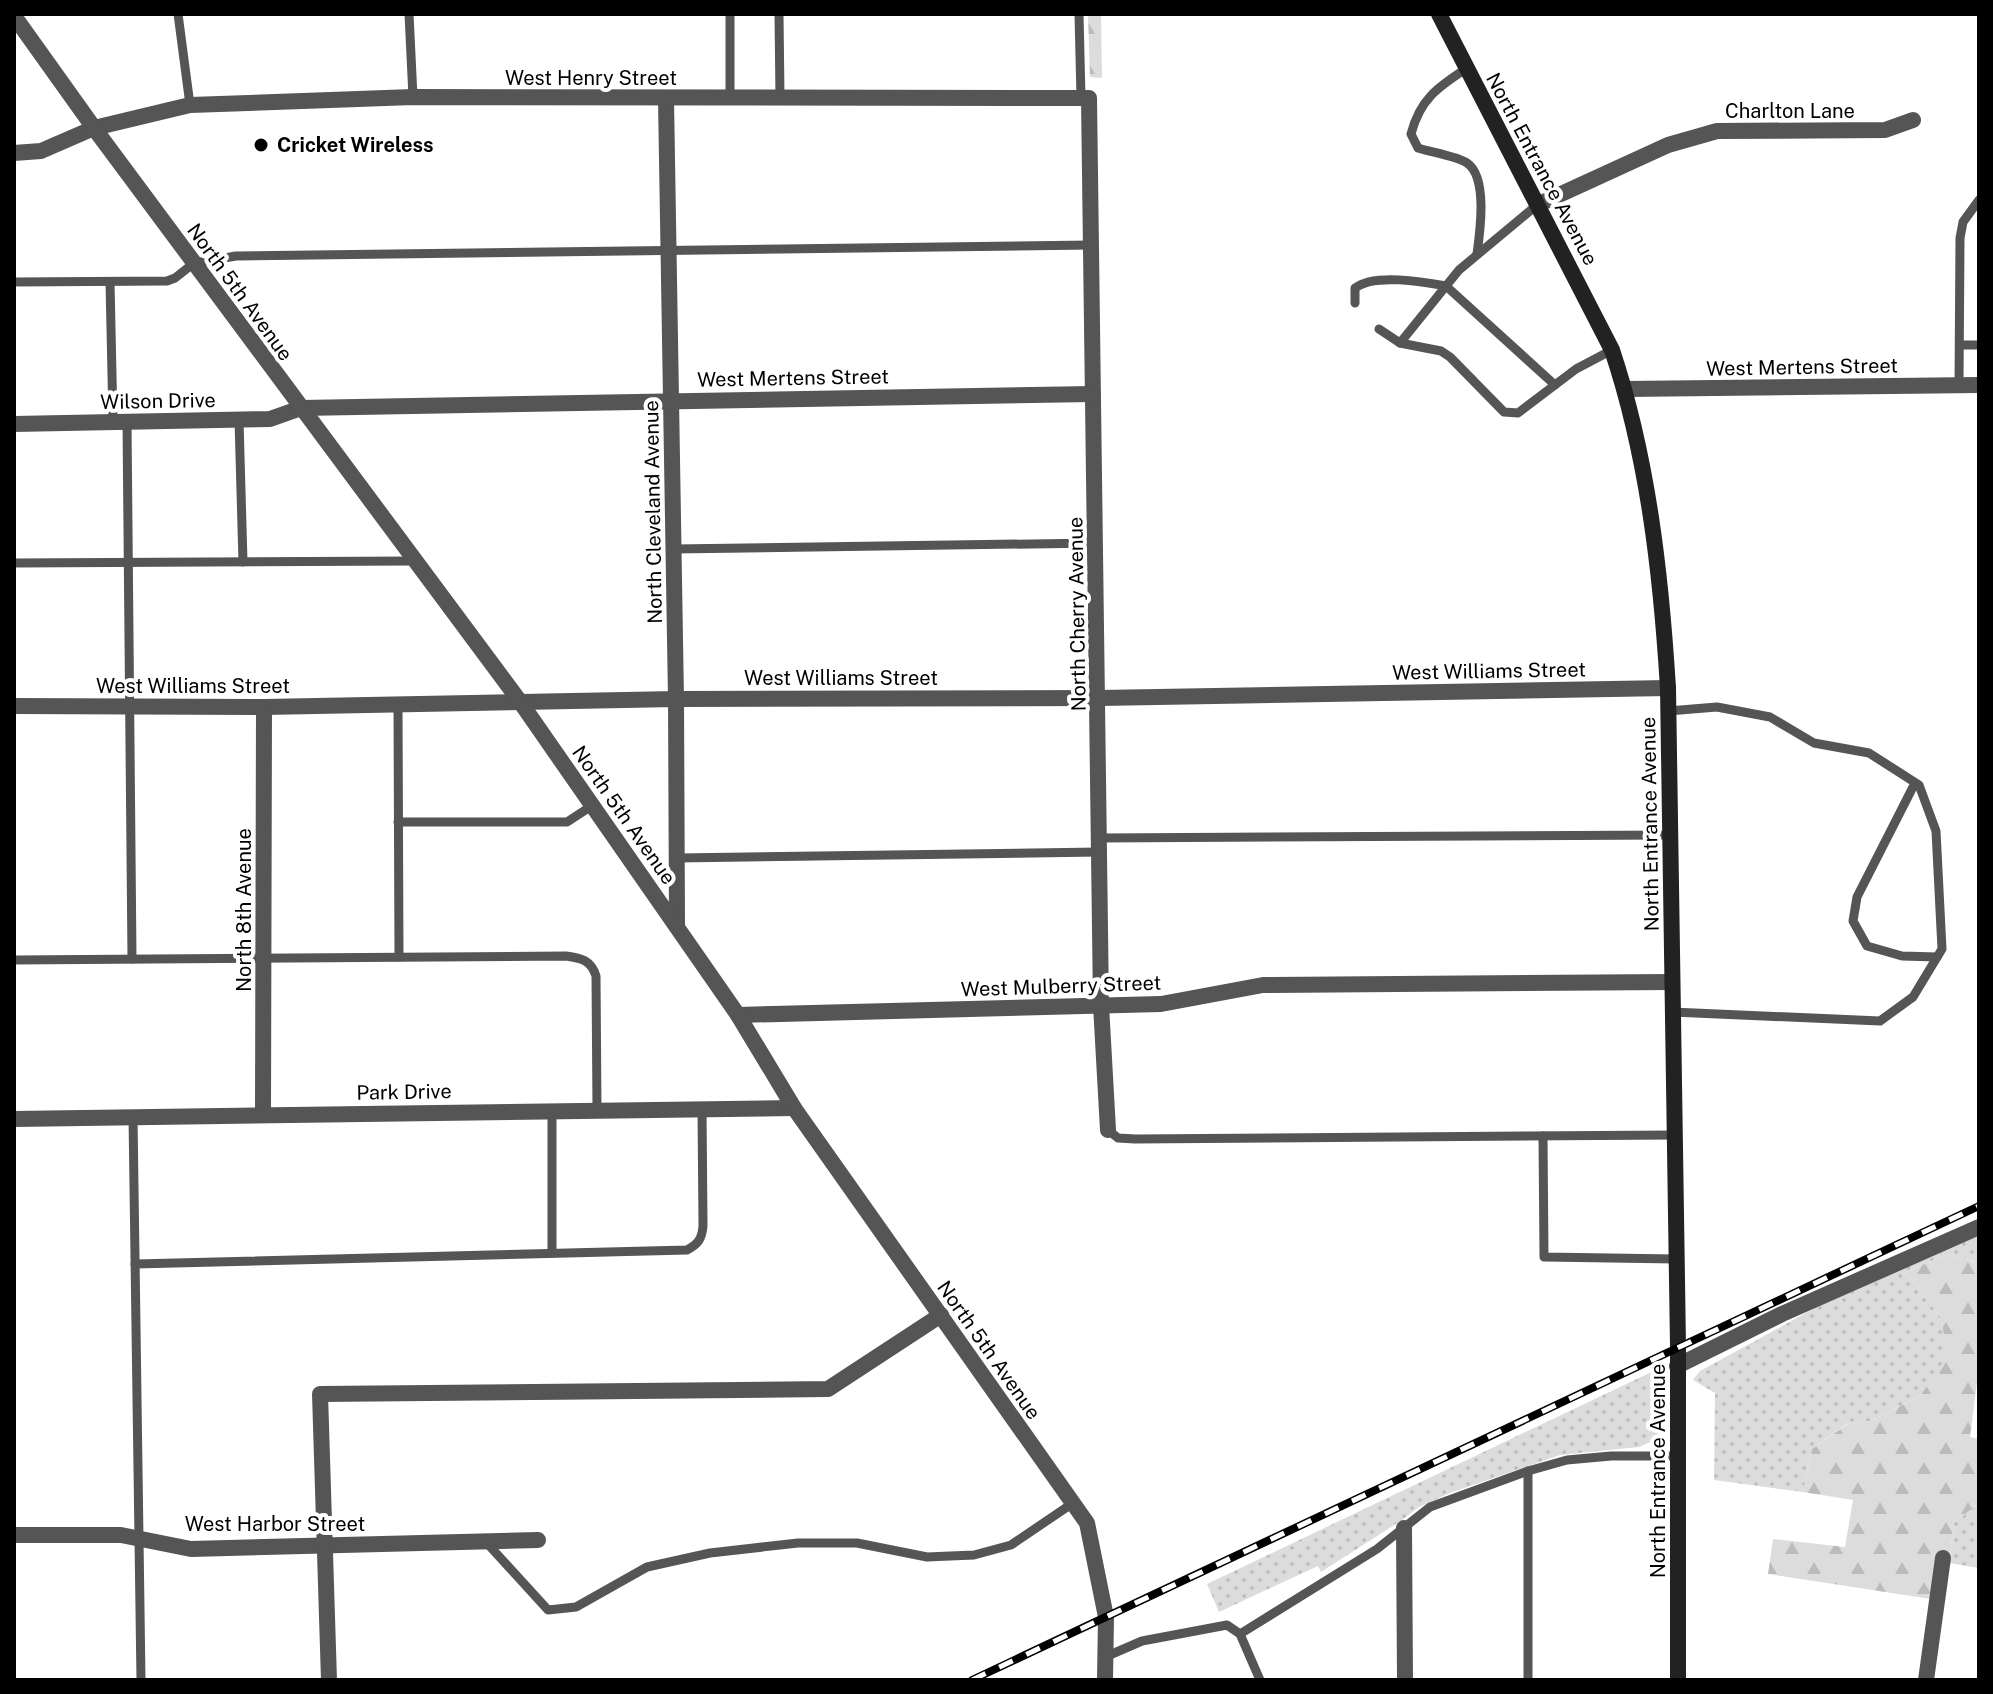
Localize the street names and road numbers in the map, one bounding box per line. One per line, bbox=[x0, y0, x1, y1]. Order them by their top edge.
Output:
street label: West Henry Street bbox=[505, 66, 677, 90]
street label: North Entrance Avenue bbox=[1481, 69, 1603, 269]
street label: Charlton Lane bbox=[1725, 99, 1855, 123]
street label: North 5th Avenue bbox=[182, 219, 298, 365]
street label: West Mertens Street bbox=[1706, 353, 1898, 381]
street label: West Mertens Street bbox=[697, 364, 889, 392]
street label: Wilson Drive bbox=[100, 388, 216, 414]
street label: North Cleveland Avenue bbox=[639, 400, 667, 624]
street label: North Cherry Avenue bbox=[1063, 516, 1091, 712]
street label: West Williams Street bbox=[1392, 657, 1586, 685]
street label: West Williams Street bbox=[744, 666, 938, 690]
street label: West Williams Street bbox=[96, 674, 290, 698]
street label: North Entrance Avenue bbox=[1636, 717, 1664, 931]
street label: North 5th Avenue bbox=[567, 741, 681, 889]
street label: North 8th Avenue bbox=[232, 828, 256, 992]
street label: West Mulberry Street bbox=[960, 971, 1162, 1001]
street label: Park Drive bbox=[356, 1079, 452, 1105]
street label: North 5th Avenue bbox=[932, 1276, 1046, 1424]
street label: North Entrance Avenue bbox=[1646, 1364, 1670, 1578]
street label: West Harbor Street bbox=[185, 1512, 365, 1536]

